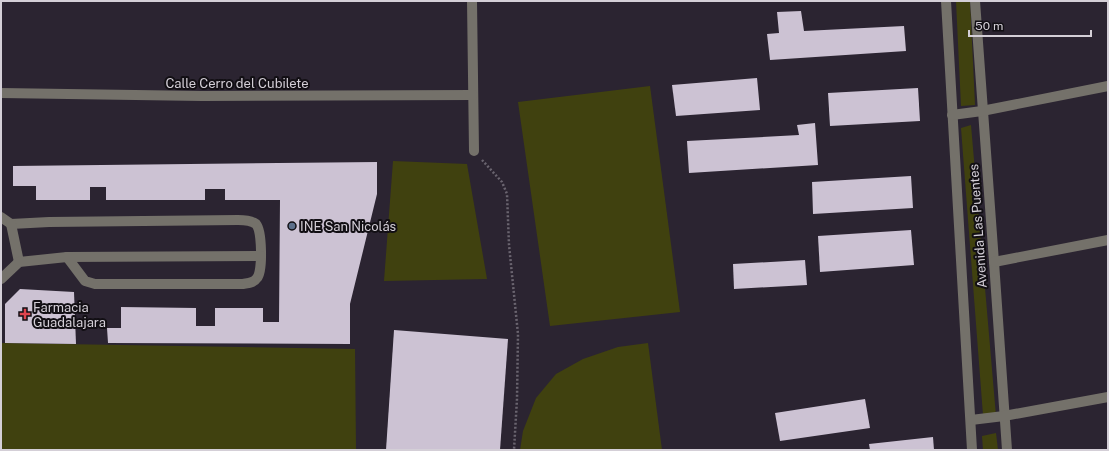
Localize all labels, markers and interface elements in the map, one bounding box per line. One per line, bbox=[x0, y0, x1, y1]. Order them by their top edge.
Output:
scale bar bbox=[969, 12, 1091, 38]
text: 50 m bbox=[975, 19, 1003, 33]
street label: Calle Cerro del Cubilete bbox=[165, 76, 309, 91]
street label: Avenida Las Puentes bbox=[966, 163, 990, 289]
place label: INE San Nicolás bbox=[300, 219, 396, 234]
marker: INE San Nicolás bbox=[287, 221, 297, 231]
place label: Farmacia Guadalajara bbox=[33, 300, 106, 330]
marker: Farmacia Guadalajara bbox=[20, 309, 30, 319]

